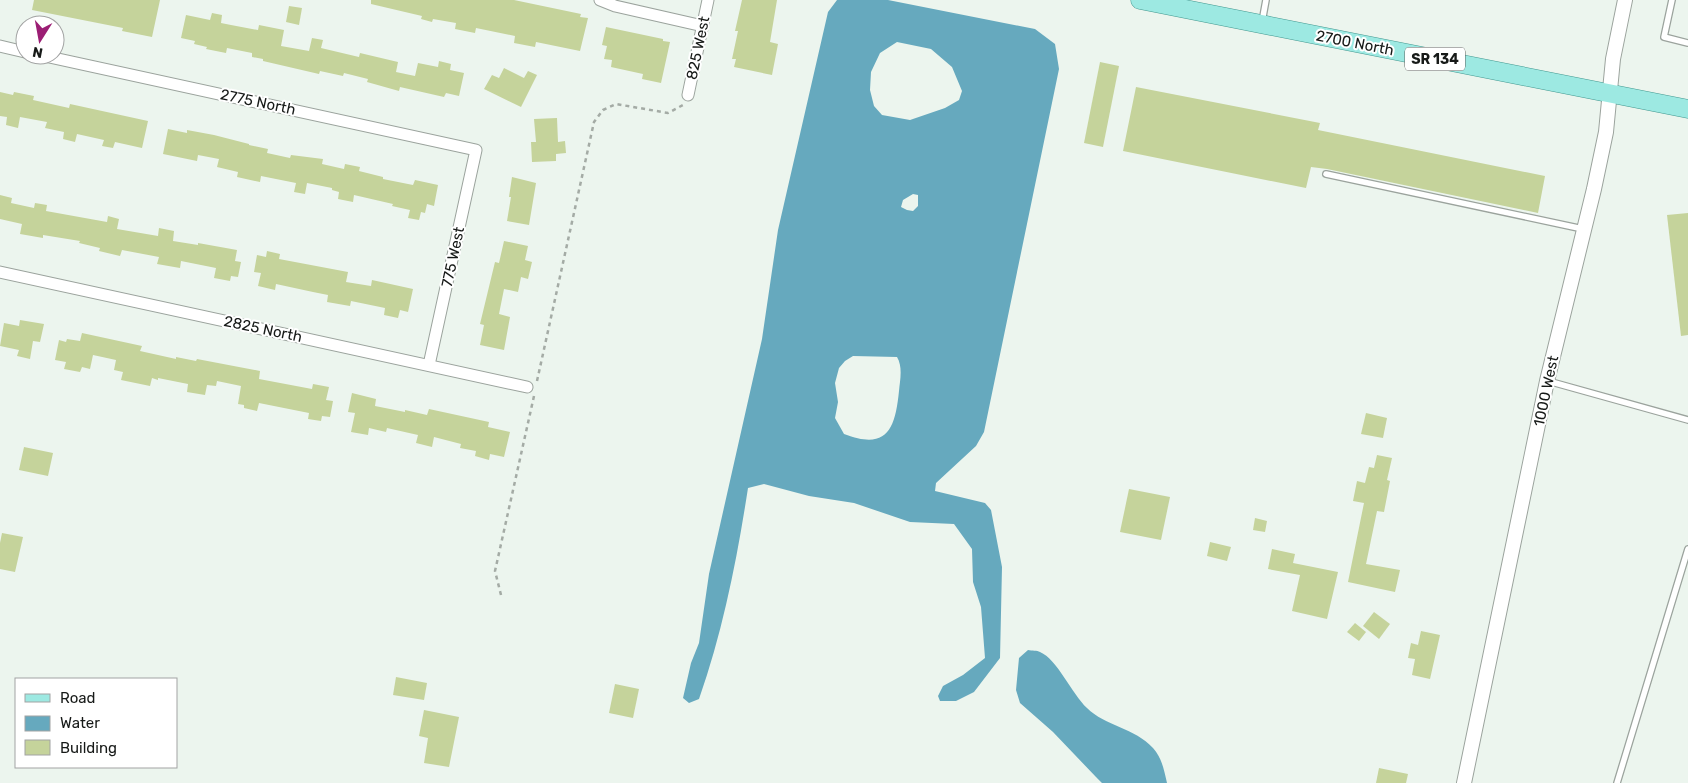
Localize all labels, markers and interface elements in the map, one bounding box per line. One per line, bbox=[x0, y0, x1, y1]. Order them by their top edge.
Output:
north arrow bbox=[15, 15, 65, 65]
street label: 825 West bbox=[683, 15, 714, 81]
street label: 2700 North bbox=[1315, 27, 1395, 59]
text: N bbox=[31, 43, 44, 62]
road number: SR 134 bbox=[1405, 48, 1465, 70]
street label: 2775 North bbox=[219, 85, 297, 119]
street label: 775 West bbox=[438, 225, 468, 289]
street label: 2825 North bbox=[222, 312, 304, 346]
street label: 1000 West bbox=[1530, 354, 1562, 428]
legend bbox=[15, 678, 178, 768]
text: Road bbox=[60, 689, 96, 707]
text: Water bbox=[60, 714, 100, 732]
text: Building bbox=[60, 739, 117, 757]

